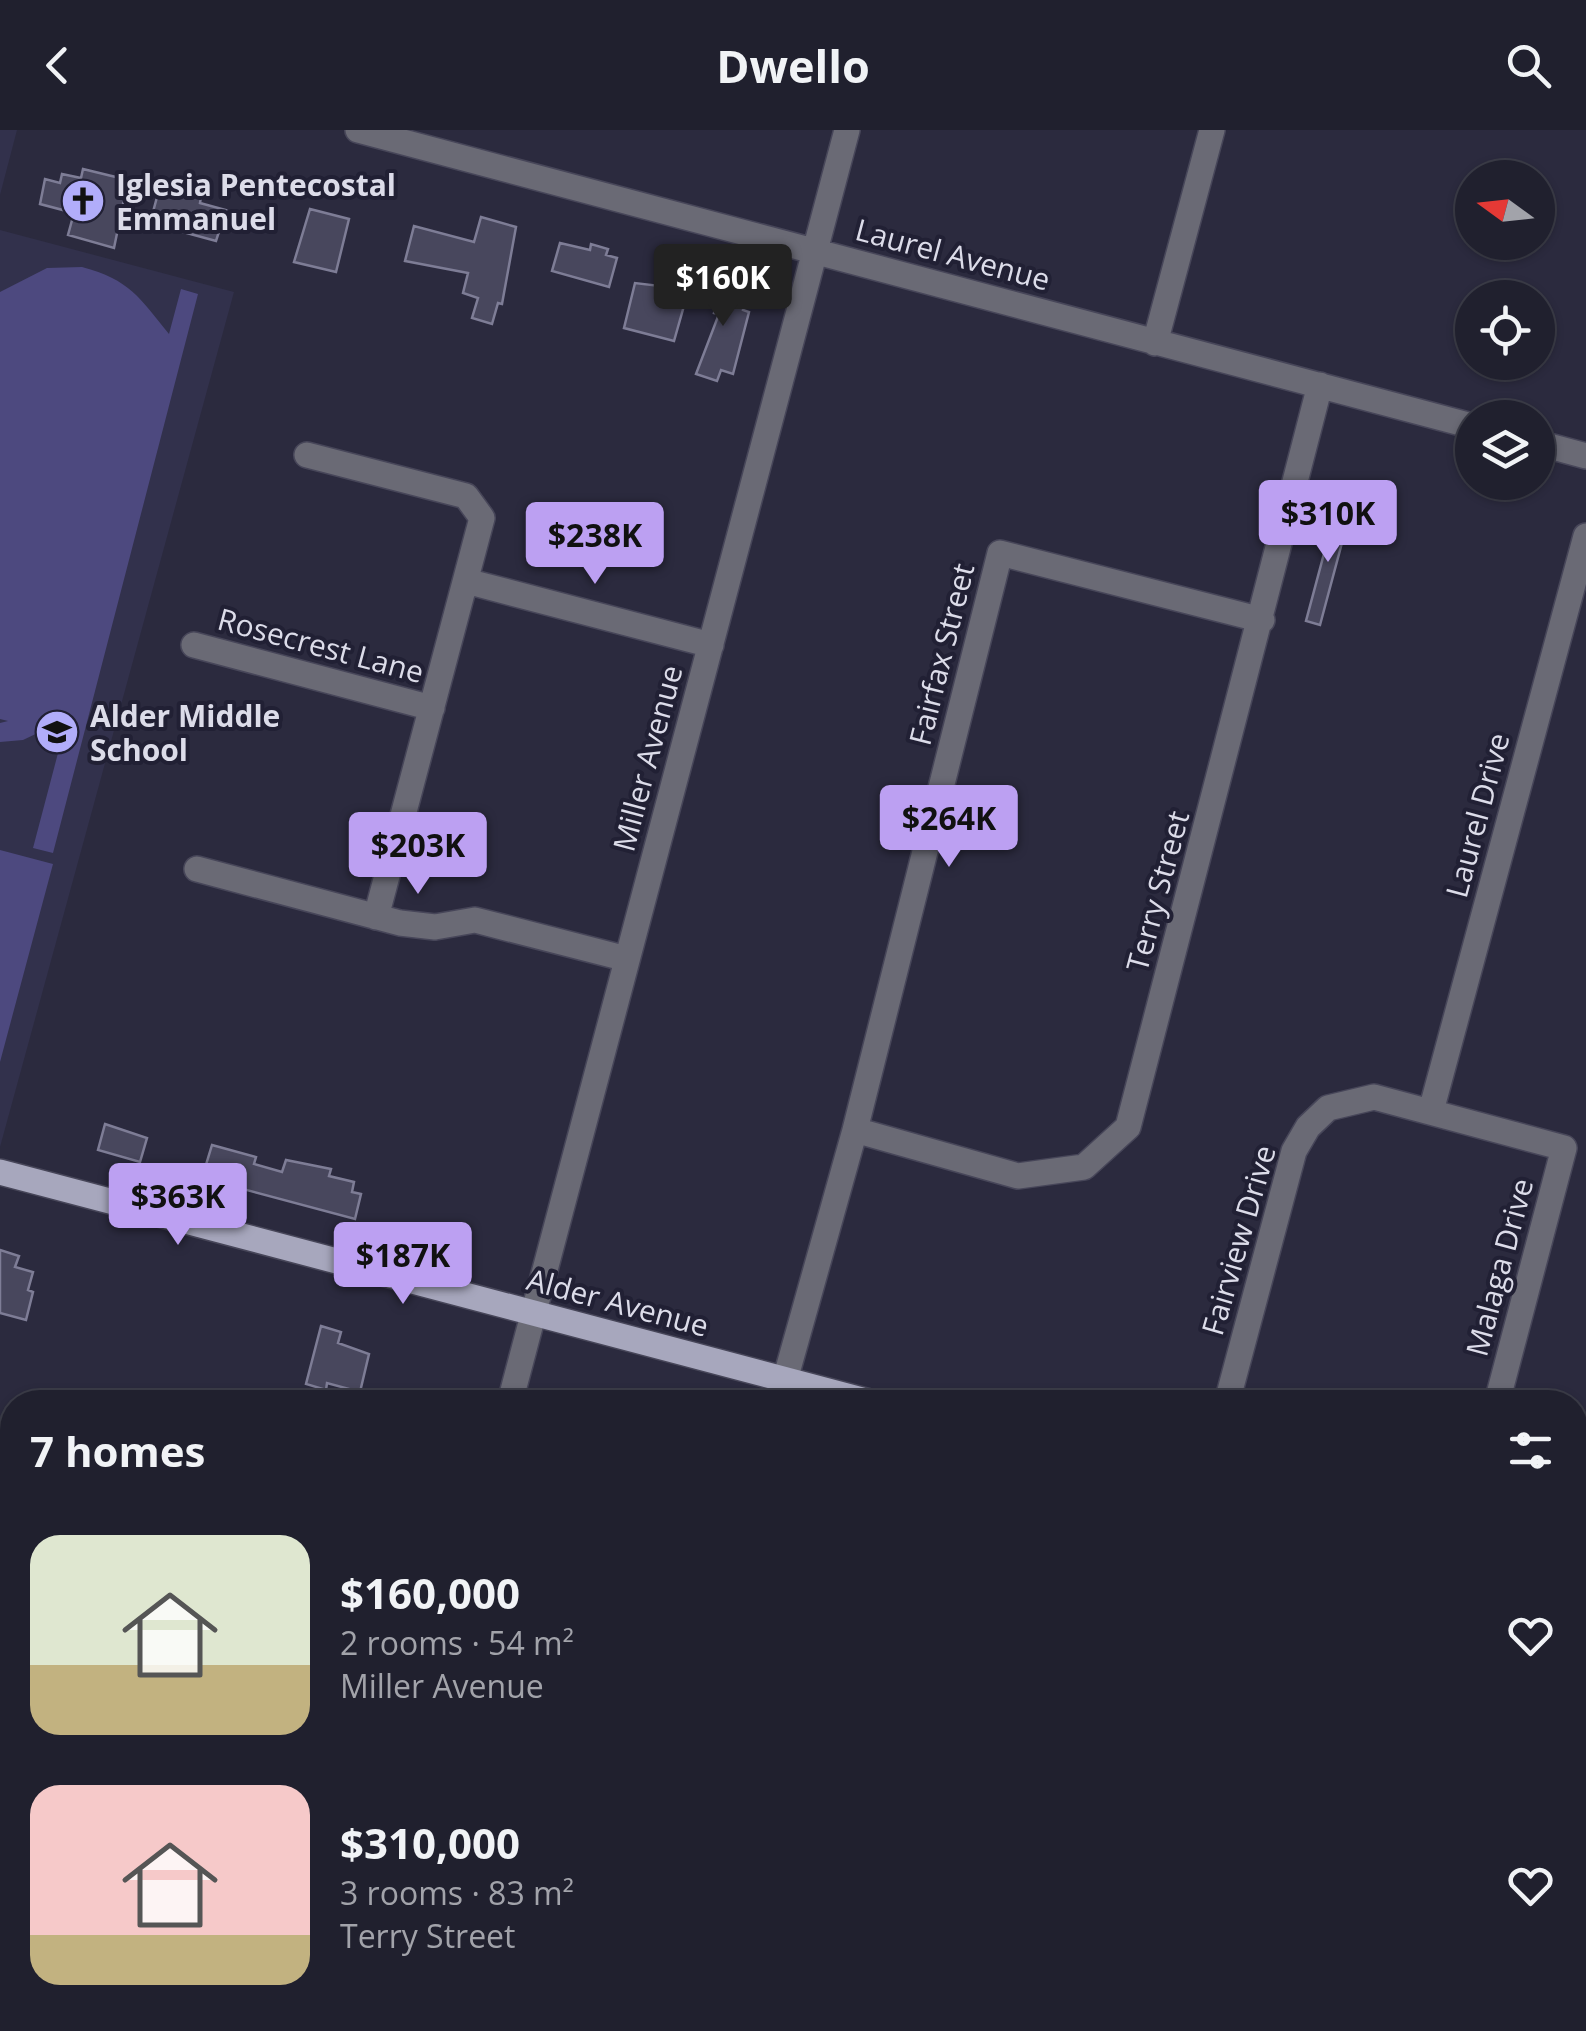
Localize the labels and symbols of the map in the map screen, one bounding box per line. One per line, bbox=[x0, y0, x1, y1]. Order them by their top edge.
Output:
north arrow bbox=[1455, 160, 1555, 260]
place label: Iglesia Pentecostal Emmanuel bbox=[116, 164, 396, 239]
church icon: Iglesia Pentecostal Emmanuel bbox=[60, 178, 106, 224]
street label: Laurel Avenue bbox=[851, 208, 1055, 300]
pin: $160K bbox=[653, 244, 793, 329]
pin: $310K bbox=[1258, 480, 1398, 565]
pin: $238K bbox=[525, 502, 665, 587]
street label: Fairfax Street bbox=[899, 559, 983, 749]
street label: Rosecrest Lane bbox=[214, 598, 428, 692]
street label: Miller Avenue bbox=[602, 660, 692, 856]
place label: Alder Middle School bbox=[90, 695, 280, 770]
school or university icon: Alder Middle School bbox=[34, 709, 80, 755]
street label: Laurel Drive bbox=[1435, 728, 1519, 902]
pin: $264K bbox=[879, 785, 1019, 870]
street label: Terry Street bbox=[1116, 806, 1198, 976]
pin: $203K bbox=[348, 812, 488, 897]
street label: Fairview Drive bbox=[1191, 1140, 1285, 1340]
pin: $363K bbox=[108, 1163, 248, 1248]
street label: Malaga Drive bbox=[1456, 1174, 1542, 1360]
pin: $187K bbox=[333, 1222, 473, 1307]
street label: Alder Avenue bbox=[523, 1258, 713, 1346]

